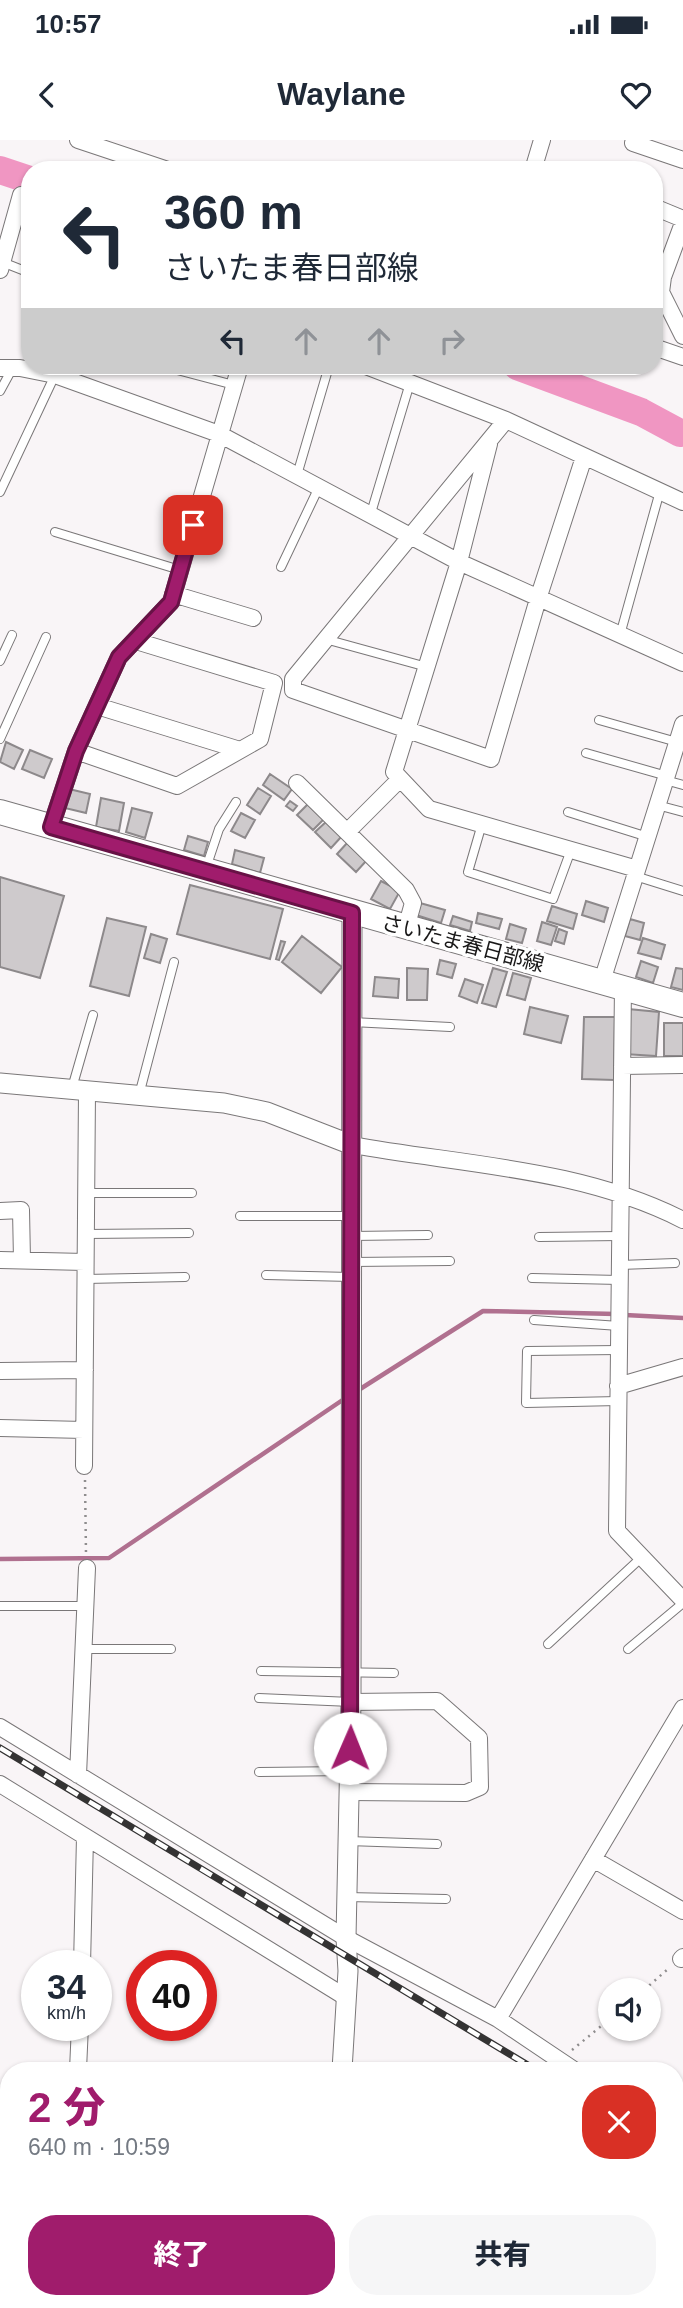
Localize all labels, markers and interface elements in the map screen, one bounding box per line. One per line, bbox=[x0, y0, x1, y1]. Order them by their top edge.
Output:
text: 10:57 bbox=[35, 9, 102, 39]
icon: back bbox=[28, 76, 66, 114]
text: Waylane bbox=[277, 76, 406, 112]
icon: heart bbox=[617, 76, 655, 114]
text: 360 m bbox=[164, 185, 303, 239]
icon: left bbox=[49, 189, 140, 280]
text: さいたま春日部線 bbox=[164, 250, 419, 286]
icon: left bbox=[214, 322, 252, 360]
icon: ahead bbox=[287, 322, 325, 360]
icon: ahead bbox=[360, 322, 398, 360]
icon: right bbox=[433, 322, 471, 360]
pin bbox=[163, 495, 223, 555]
icon: arrive bbox=[174, 506, 212, 544]
street label: さいたま春日部線 bbox=[379, 910, 547, 976]
position arrow bbox=[313, 1711, 387, 1785]
speed limit sign: 40 bbox=[126, 1950, 217, 2041]
text: 34 bbox=[47, 1967, 86, 2006]
map controls bbox=[598, 1978, 661, 2041]
button: sound bbox=[598, 1978, 661, 2041]
text: km/h bbox=[47, 2003, 86, 2023]
text: 2 分 bbox=[28, 2084, 105, 2131]
button: close bbox=[582, 2085, 656, 2159]
text: 640 m · 10:59 bbox=[28, 2134, 170, 2160]
button: 終了 bbox=[28, 2215, 335, 2295]
button: 共有 bbox=[349, 2215, 656, 2295]

